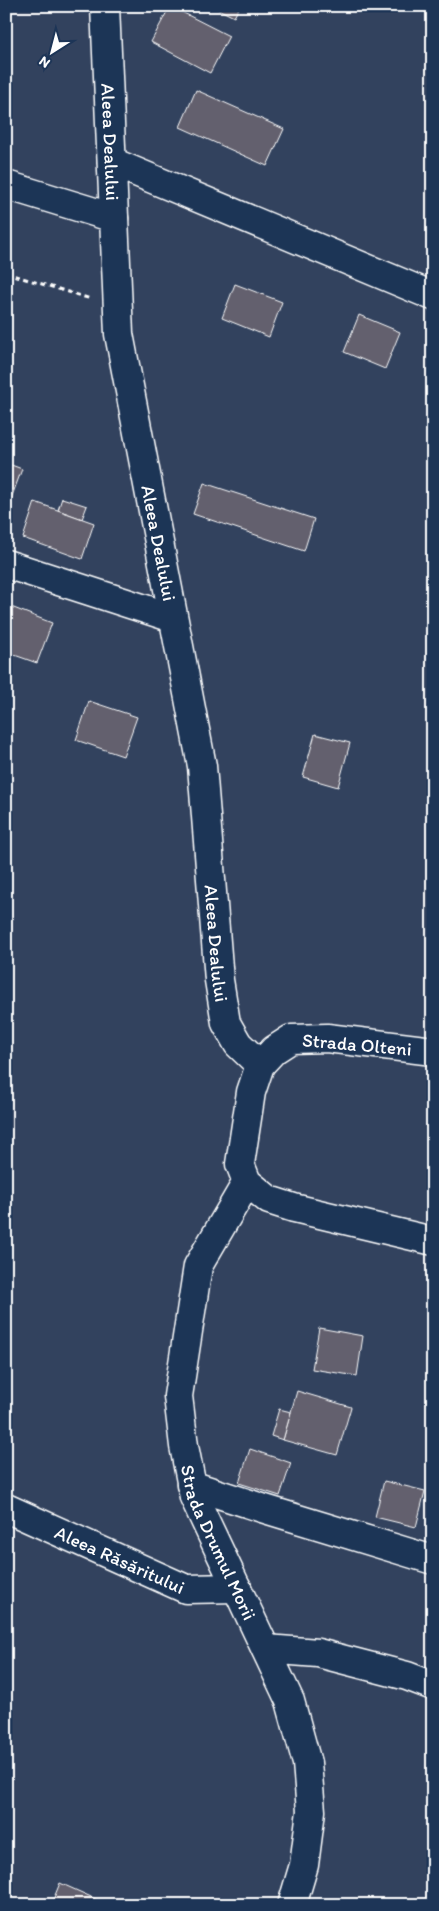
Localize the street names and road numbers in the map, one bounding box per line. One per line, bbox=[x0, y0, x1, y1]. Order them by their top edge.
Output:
street label: Aleea Dealului bbox=[96, 83, 124, 201]
street label: Aleea Dealului bbox=[136, 483, 181, 603]
street label: Aleea Dealului bbox=[199, 884, 233, 1004]
street label: Strada Olteni bbox=[301, 1028, 413, 1061]
street label: Strada Drumul Morii bbox=[176, 1463, 261, 1624]
street label: Aleea Răsăritului bbox=[51, 1521, 188, 1599]

